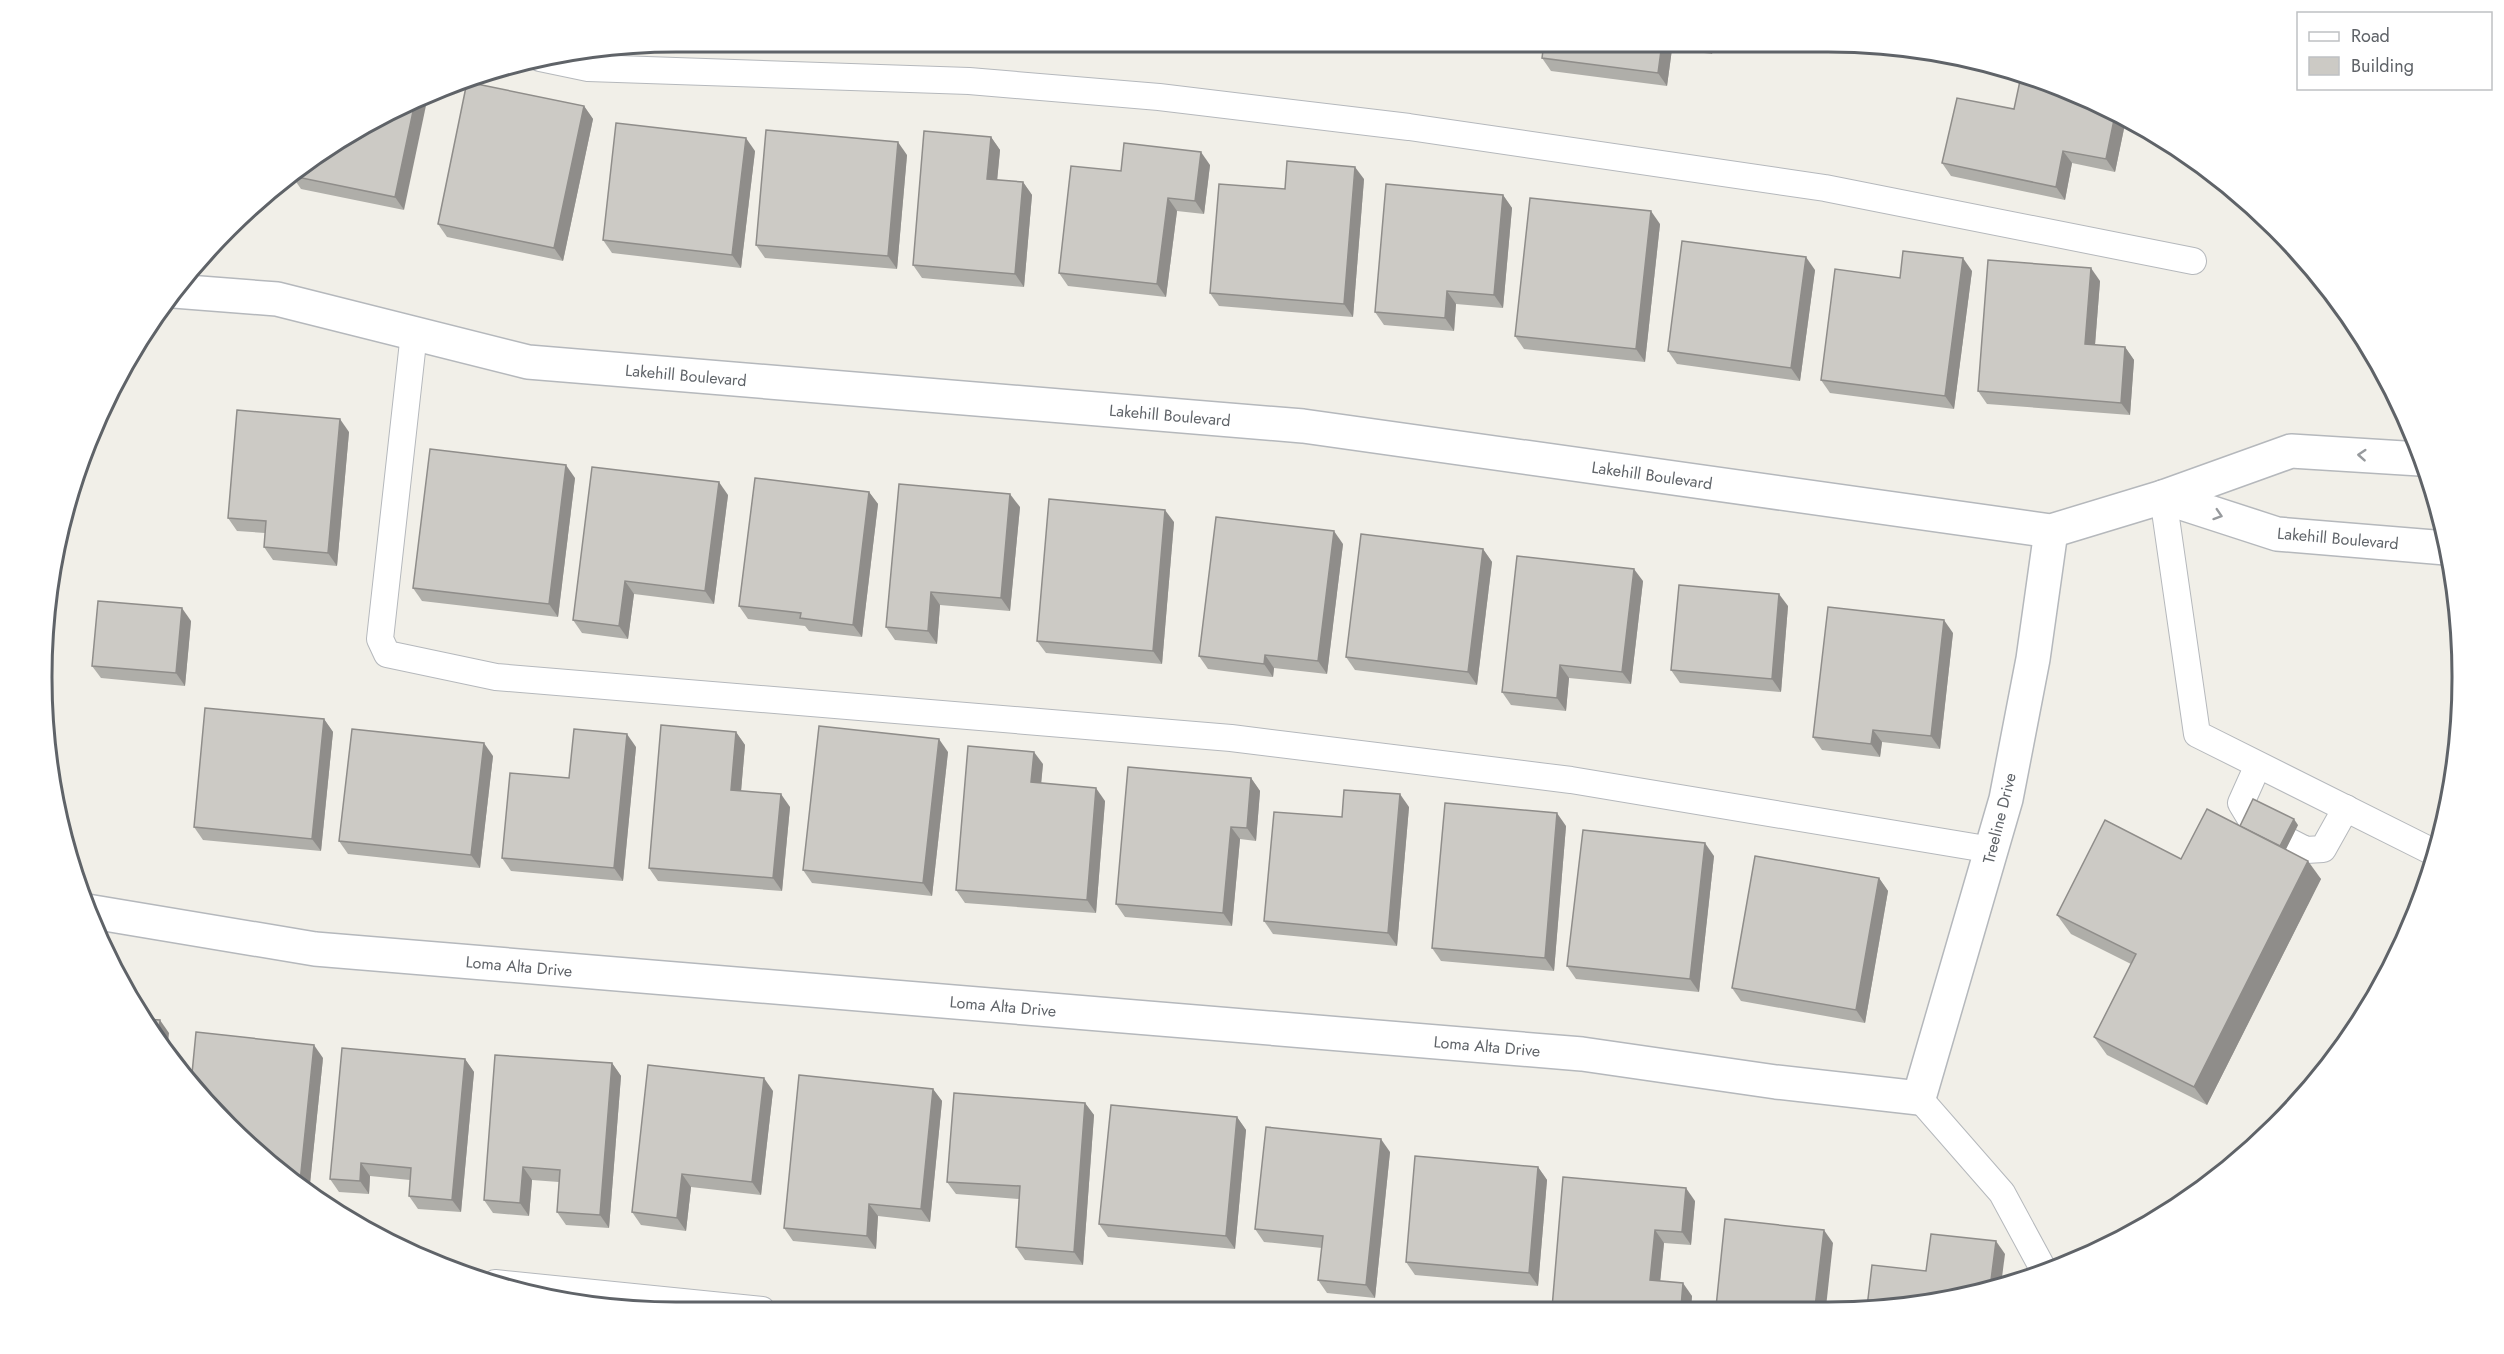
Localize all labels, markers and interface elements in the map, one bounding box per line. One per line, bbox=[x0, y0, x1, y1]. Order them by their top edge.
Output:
legend bbox=[2297, 12, 2492, 90]
text: Road bbox=[2351, 23, 2390, 49]
text: Building bbox=[2351, 53, 2414, 79]
street label: Lakehill Boulevard bbox=[624, 359, 748, 392]
street label: Lakehill Boulevard bbox=[1108, 399, 1232, 432]
one-way arrow bbox=[2357, 449, 2366, 462]
street label: Lakehill Boulevard bbox=[1590, 456, 1714, 495]
one-way arrow bbox=[2212, 508, 2223, 521]
street label: Lakehill Boulevard bbox=[2276, 522, 2400, 555]
street label: Treeline Drive bbox=[1977, 770, 2022, 866]
street label: Loma Alta Drive bbox=[465, 950, 573, 983]
street label: Loma Alta Drive bbox=[949, 990, 1057, 1023]
street label: Loma Alta Drive bbox=[1433, 1030, 1541, 1063]

